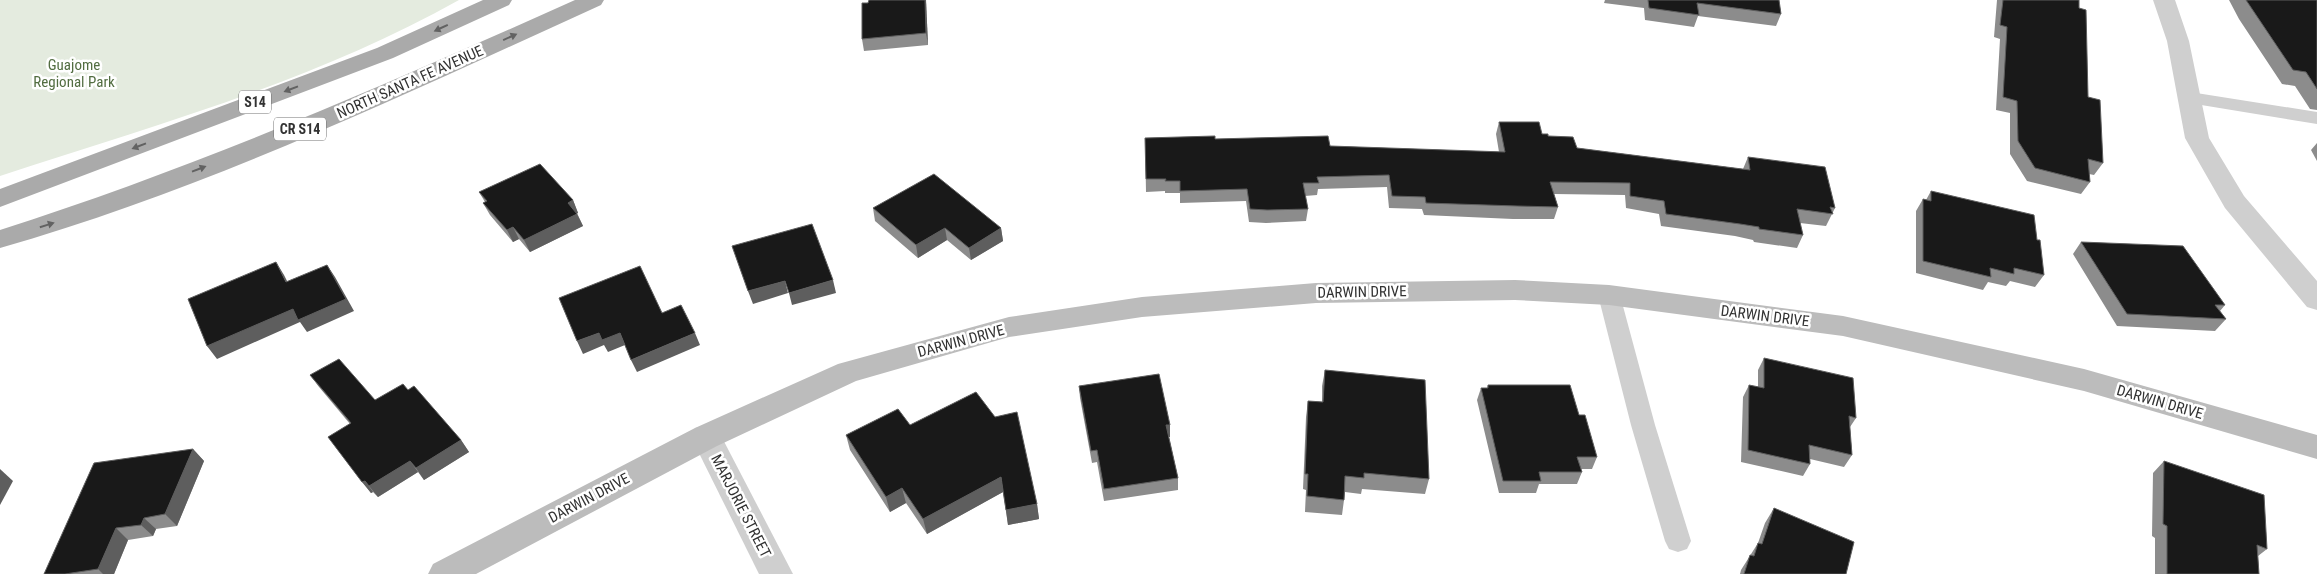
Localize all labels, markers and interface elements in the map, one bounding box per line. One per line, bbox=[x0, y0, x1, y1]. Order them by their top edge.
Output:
one-way arrow bbox=[434, 24, 448, 32]
one-way arrow bbox=[503, 33, 517, 41]
street label: NORTH SANTA FE AVENUE bbox=[334, 42, 486, 122]
park label: Guajome Regional Park bbox=[33, 56, 115, 91]
one-way arrow bbox=[283, 85, 298, 93]
road number: S14 bbox=[239, 90, 271, 114]
road number: CR S14 bbox=[274, 118, 326, 140]
one-way arrow bbox=[131, 142, 146, 150]
one-way arrow bbox=[192, 164, 206, 172]
one-way arrow bbox=[39, 221, 54, 228]
street label: DARWIN DRIVE bbox=[1317, 282, 1407, 302]
street label: DARWIN DRIVE bbox=[1720, 302, 1810, 330]
street label: DARWIN DRIVE bbox=[916, 321, 1006, 361]
street label: DARWIN DRIVE bbox=[2115, 381, 2205, 423]
street label: MARJORIE STREET bbox=[707, 451, 775, 561]
street label: DARWIN DRIVE bbox=[545, 469, 633, 527]

